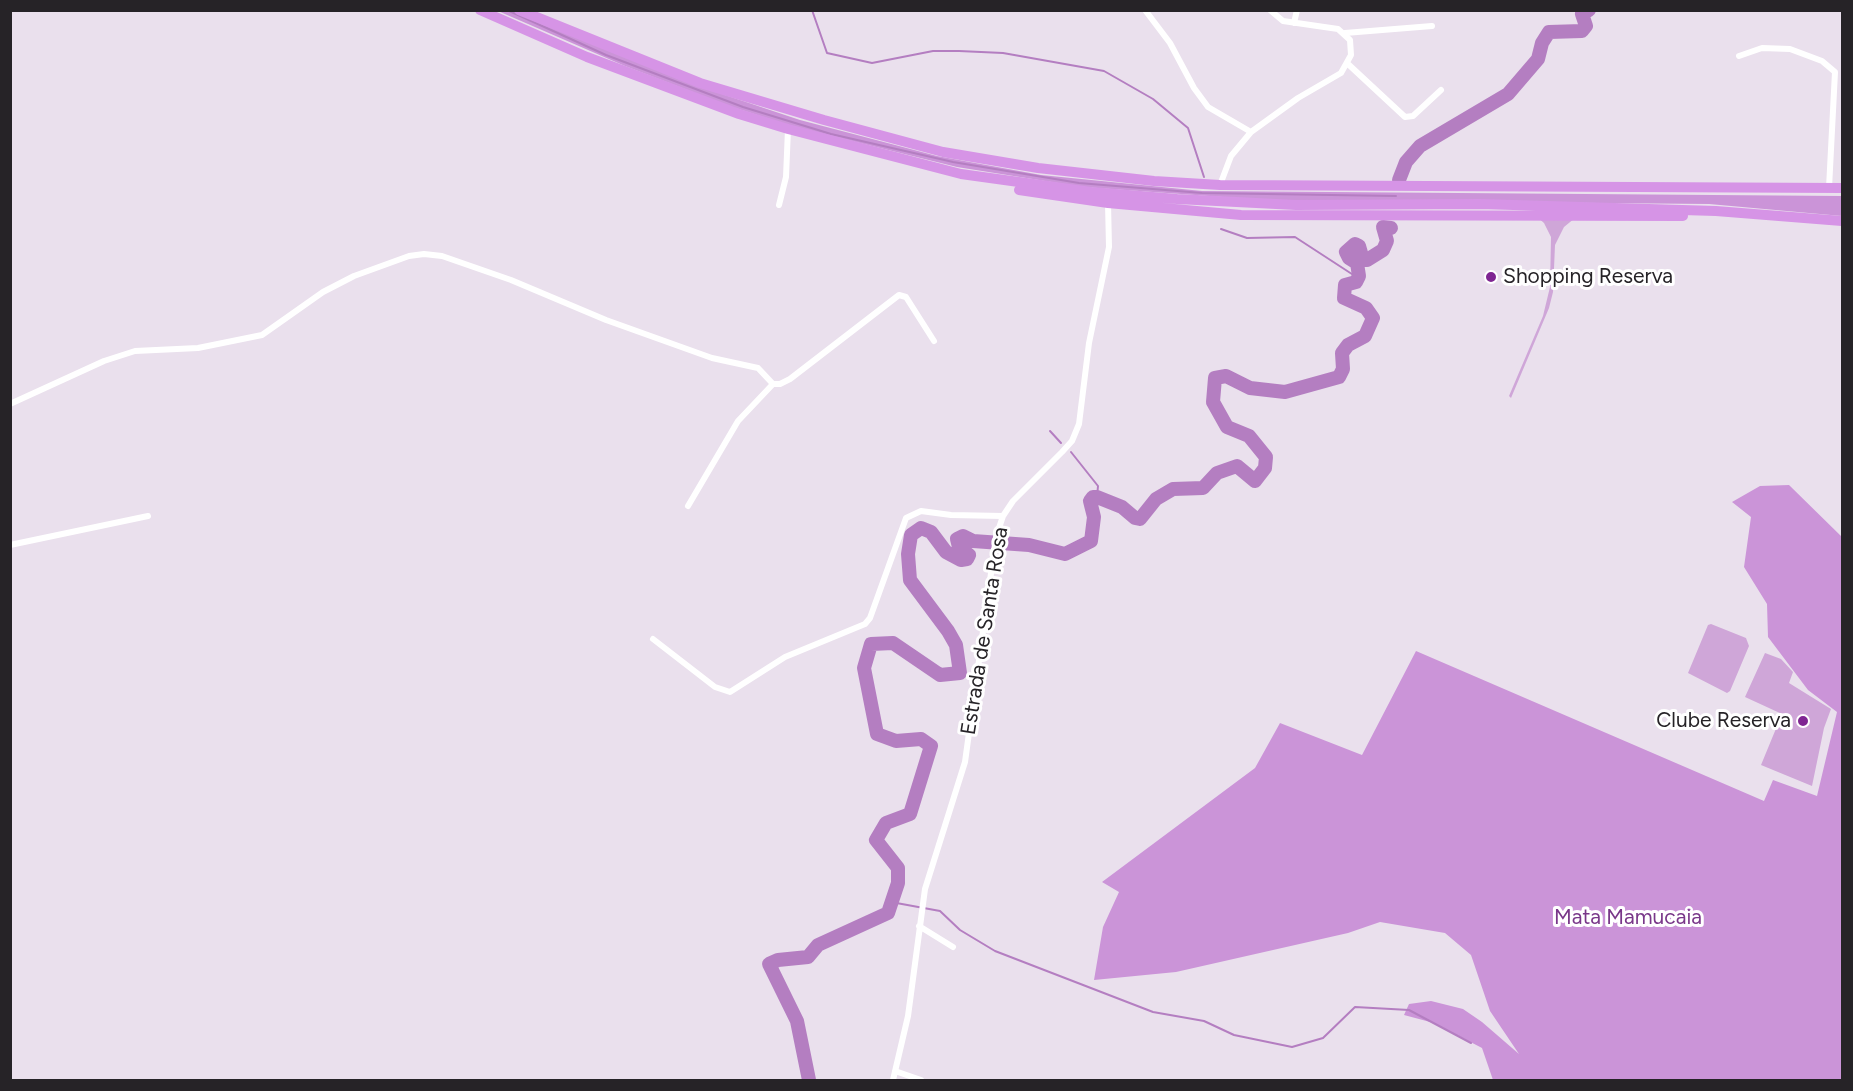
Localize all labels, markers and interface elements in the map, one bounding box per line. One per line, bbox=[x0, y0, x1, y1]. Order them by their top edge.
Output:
place label: Shopping Reserva bbox=[1503, 264, 1673, 290]
marker: Shopping Reserva bbox=[1484, 270, 1498, 284]
street label: Estrada de Santa Rosa bbox=[956, 525, 1014, 737]
place label: Clube Reserva bbox=[1656, 708, 1791, 734]
marker: Clube Reserva bbox=[1796, 714, 1810, 728]
park label: Mata Mamucaia bbox=[1554, 905, 1702, 931]

